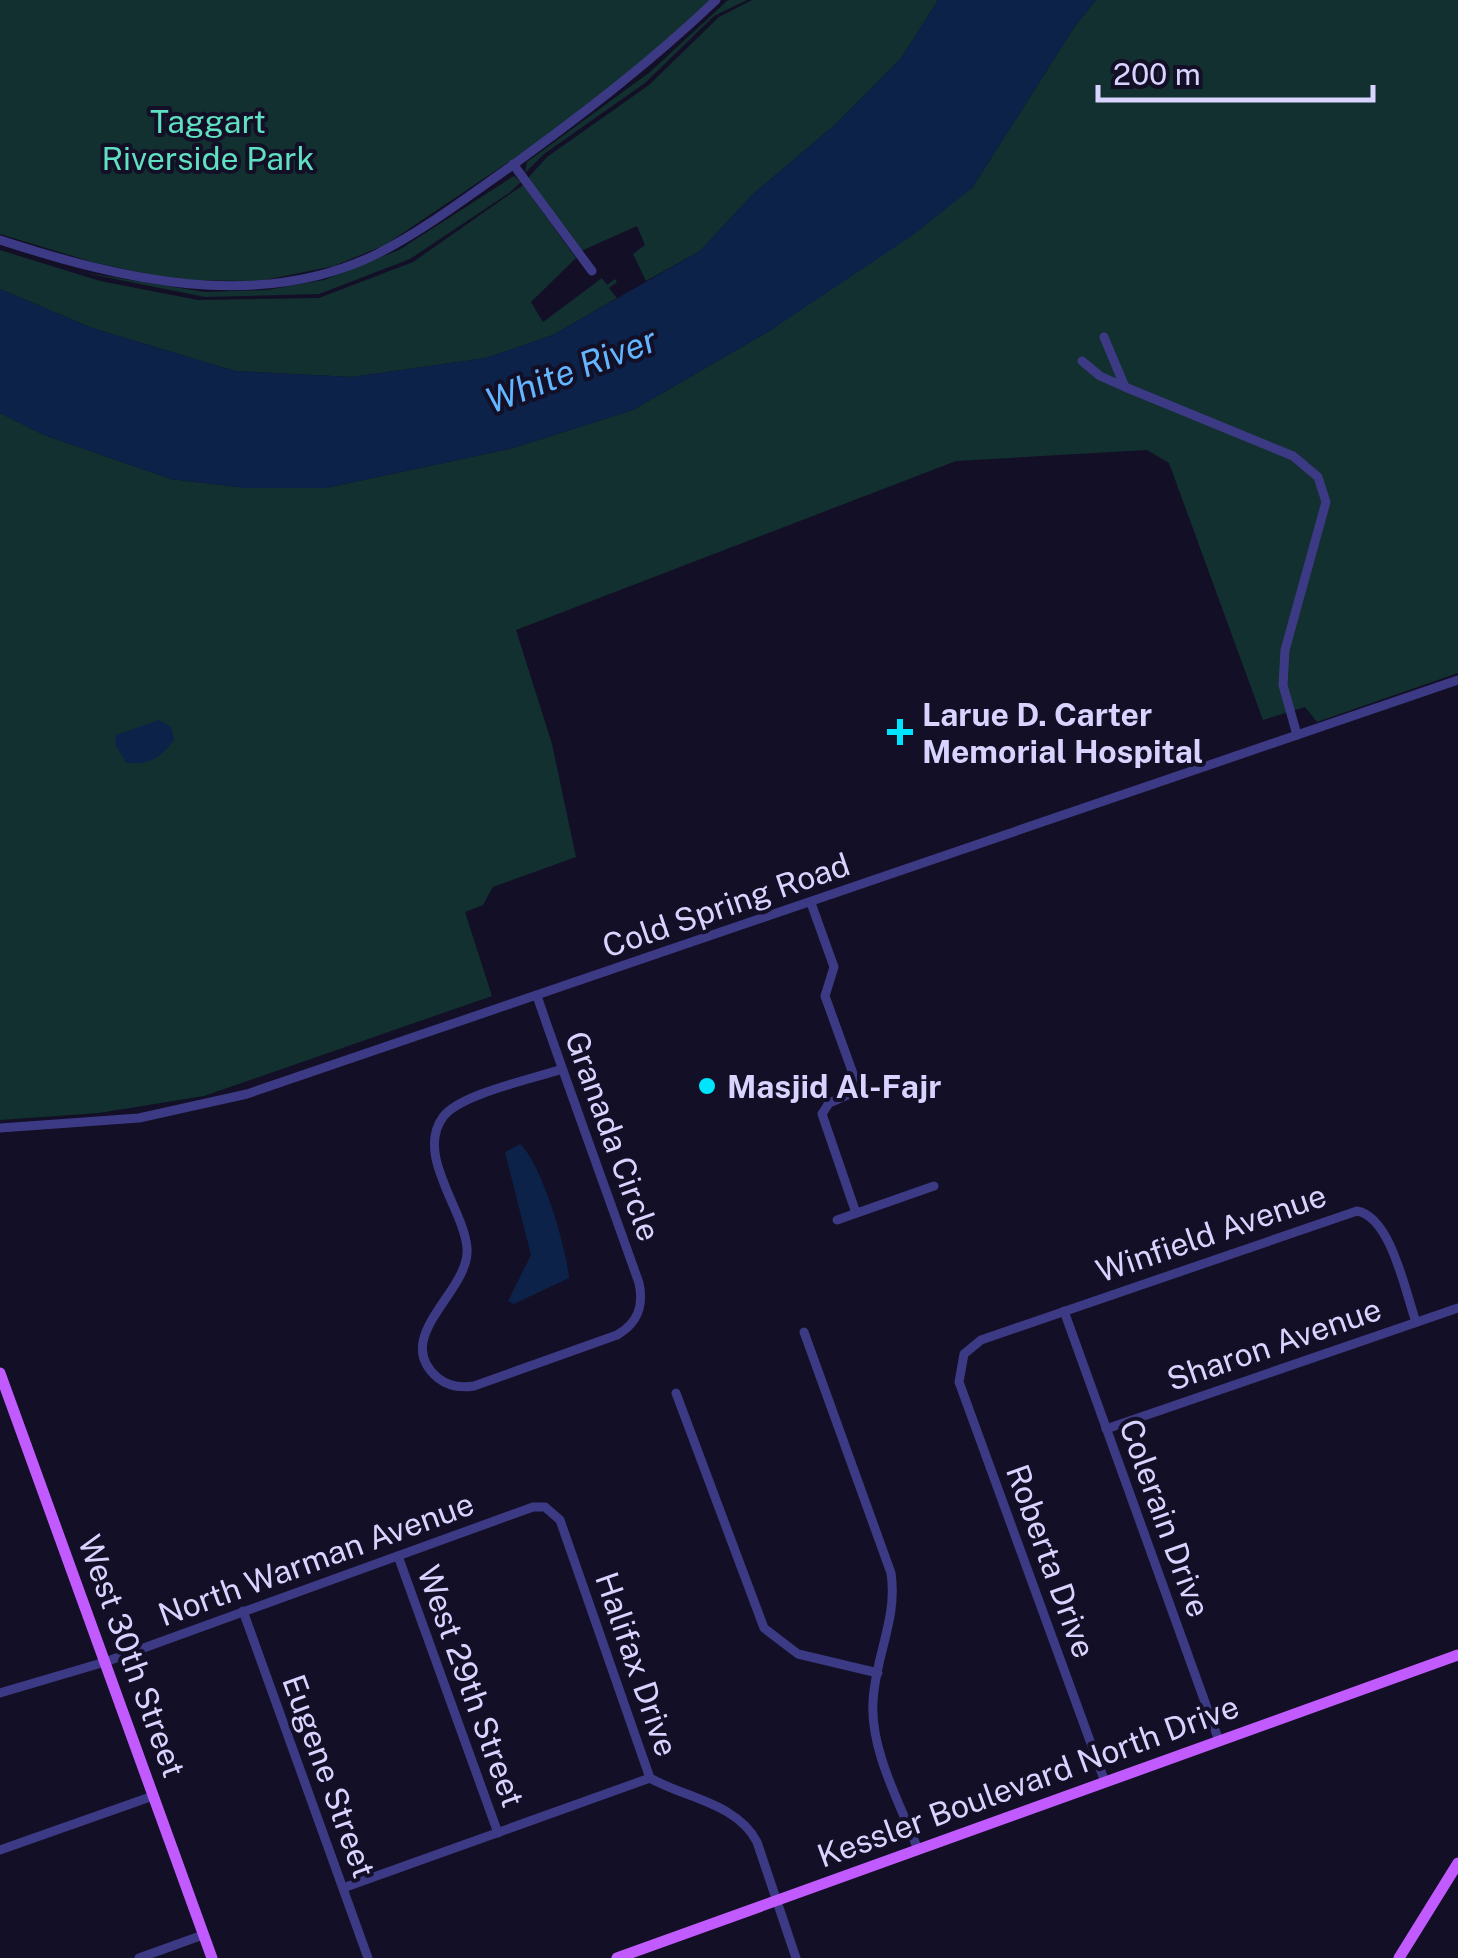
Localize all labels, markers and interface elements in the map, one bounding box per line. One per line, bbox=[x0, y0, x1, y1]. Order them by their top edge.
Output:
scale bar bbox=[1098, 40, 1373, 102]
text: 200 m bbox=[1113, 56, 1201, 92]
park label: Taggart Riverside Park bbox=[102, 103, 314, 177]
water label: White River bbox=[480, 318, 663, 421]
place label: Larue D. Carter Memorial Hospital bbox=[922, 696, 1203, 770]
marker: Larue D. Carter Memorial Hospital bbox=[887, 719, 913, 745]
street label: Cold Spring Road bbox=[598, 845, 854, 965]
street label: Granada Circle bbox=[558, 1026, 668, 1246]
place label: Masjid Al-Fajr bbox=[727, 1068, 942, 1105]
marker: Masjid Al-Fajr bbox=[696, 1075, 718, 1097]
street label: Winfield Avenue bbox=[1091, 1176, 1331, 1290]
street label: Sharon Avenue bbox=[1162, 1290, 1386, 1398]
street label: Colerain Drive bbox=[1112, 1414, 1218, 1622]
street label: Roberta Drive bbox=[999, 1459, 1103, 1663]
street label: North Warman Avenue bbox=[153, 1485, 479, 1633]
street label: West 30th Street bbox=[71, 1530, 193, 1782]
street label: West 29th Street bbox=[410, 1560, 532, 1812]
street label: Halifax Drive bbox=[588, 1567, 686, 1761]
street label: Eugene Street bbox=[275, 1669, 383, 1883]
street label: Kessler Boulevard North Drive bbox=[812, 1687, 1244, 1875]

